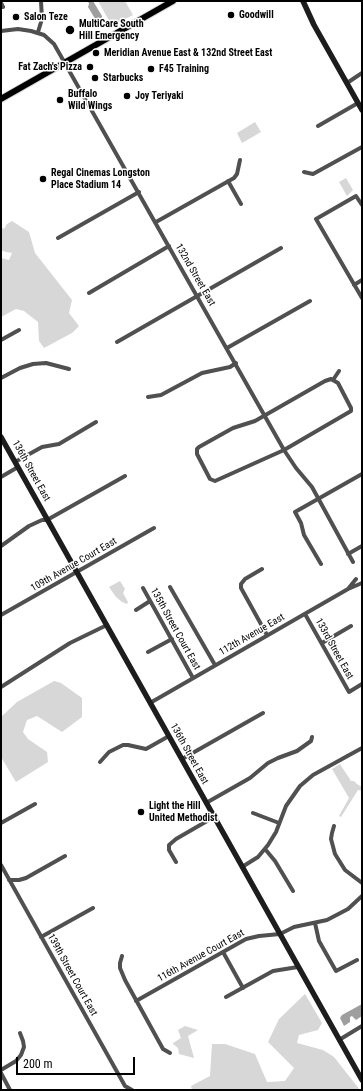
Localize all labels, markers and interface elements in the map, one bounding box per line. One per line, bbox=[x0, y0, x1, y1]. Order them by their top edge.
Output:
place label: Goodwill bbox=[239, 9, 274, 21]
marker: Goodwill bbox=[226, 10, 236, 20]
place label: Salon Teze bbox=[24, 11, 68, 23]
marker: Salon Teze bbox=[11, 12, 21, 22]
place label: MultiCare South Hill Emergency bbox=[79, 18, 144, 42]
marker: MultiCare South Hill Emergency bbox=[64, 24, 76, 36]
place label: Meridian Avenue East & 132nd Street East bbox=[104, 47, 272, 59]
marker: Meridian Avenue East & 132nd Street East bbox=[91, 48, 101, 58]
place label: Fat Zach's Pizza bbox=[18, 61, 82, 73]
marker: Fat Zach's Pizza bbox=[85, 62, 95, 72]
place label: F45 Training bbox=[159, 63, 209, 75]
marker: F45 Training bbox=[146, 64, 156, 74]
place label: Starbucks bbox=[103, 72, 143, 84]
marker: Starbucks bbox=[90, 73, 100, 83]
place label: Buffalo Wild Wings bbox=[68, 88, 112, 112]
place label: Joy Teriyaki bbox=[135, 90, 184, 102]
marker: Joy Teriyaki bbox=[122, 91, 132, 101]
marker: Buffalo Wild Wings bbox=[55, 95, 65, 105]
place label: Regal Cinemas Longston Place Stadium 14 bbox=[51, 167, 150, 190]
marker: Regal Cinemas Longston Place Stadium 14 bbox=[38, 174, 48, 184]
street label: 132nd Street East bbox=[172, 242, 218, 308]
street label: 136th Street East bbox=[9, 438, 53, 504]
street label: 109th Avenue Court East bbox=[29, 535, 119, 595]
street label: 135th Street Court East bbox=[147, 586, 203, 672]
street label: 112th Avenue East bbox=[217, 611, 287, 659]
street label: 133rd Street East bbox=[312, 616, 356, 682]
street label: 136th Street East bbox=[167, 721, 211, 787]
place label: Light the Hill United Methodist bbox=[149, 800, 218, 824]
marker: Light the Hill United Methodist bbox=[136, 807, 146, 817]
street label: 116th Avenue Court East bbox=[156, 927, 246, 985]
street label: 139th Street Court East bbox=[44, 932, 100, 1018]
scale bar bbox=[18, 1049, 137, 1075]
text: 200 m bbox=[23, 1057, 53, 1071]

